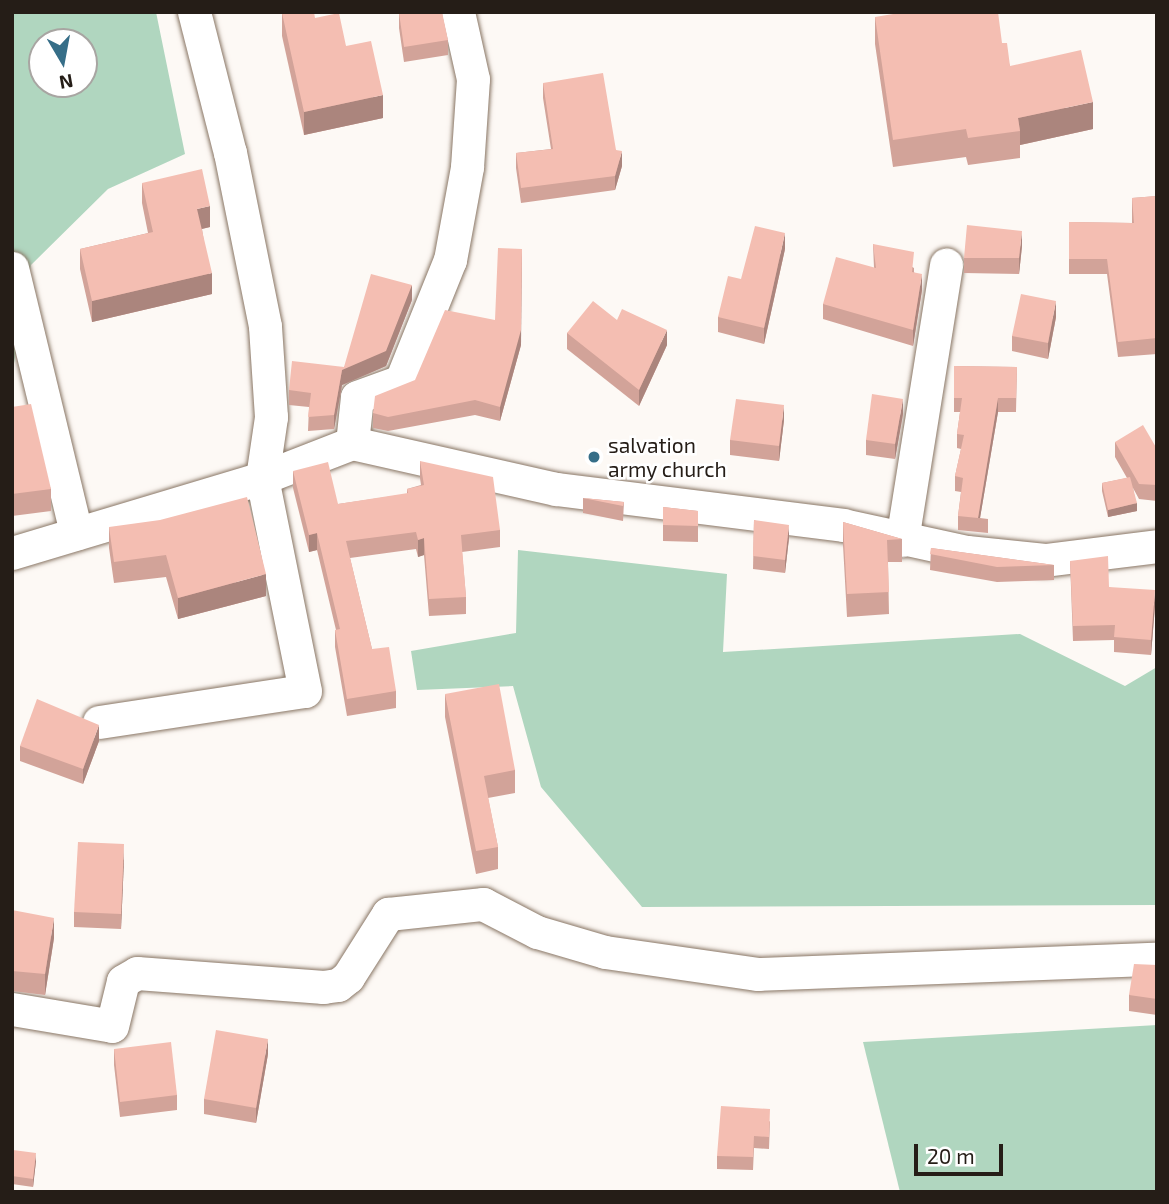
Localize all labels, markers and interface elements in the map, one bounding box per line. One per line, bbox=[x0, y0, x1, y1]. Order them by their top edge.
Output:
north arrow bbox=[28, 28, 98, 98]
text: N bbox=[58, 70, 75, 95]
place label: salvation army church bbox=[608, 432, 727, 482]
marker: salvation army church bbox=[586, 449, 602, 465]
scale bar bbox=[917, 1130, 1006, 1174]
text: 20 m bbox=[927, 1143, 975, 1168]

